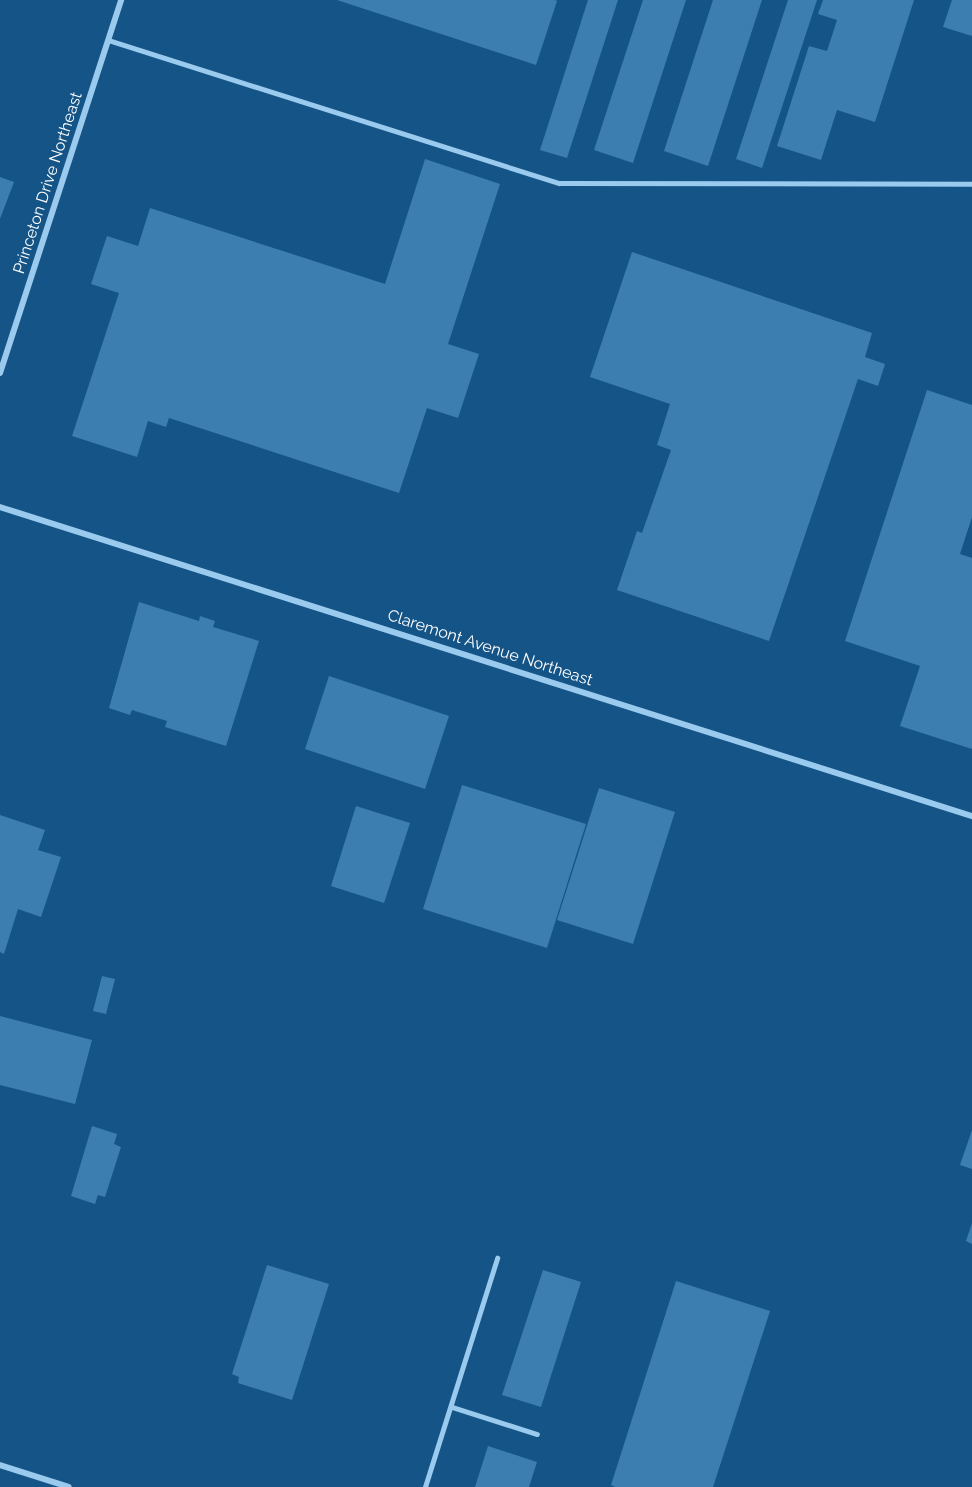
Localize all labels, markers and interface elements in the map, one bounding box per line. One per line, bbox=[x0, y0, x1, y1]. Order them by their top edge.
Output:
street label: Princeton Drive Northeast bbox=[10, 90, 86, 276]
street label: Claremont Avenue Northeast bbox=[385, 606, 595, 690]

